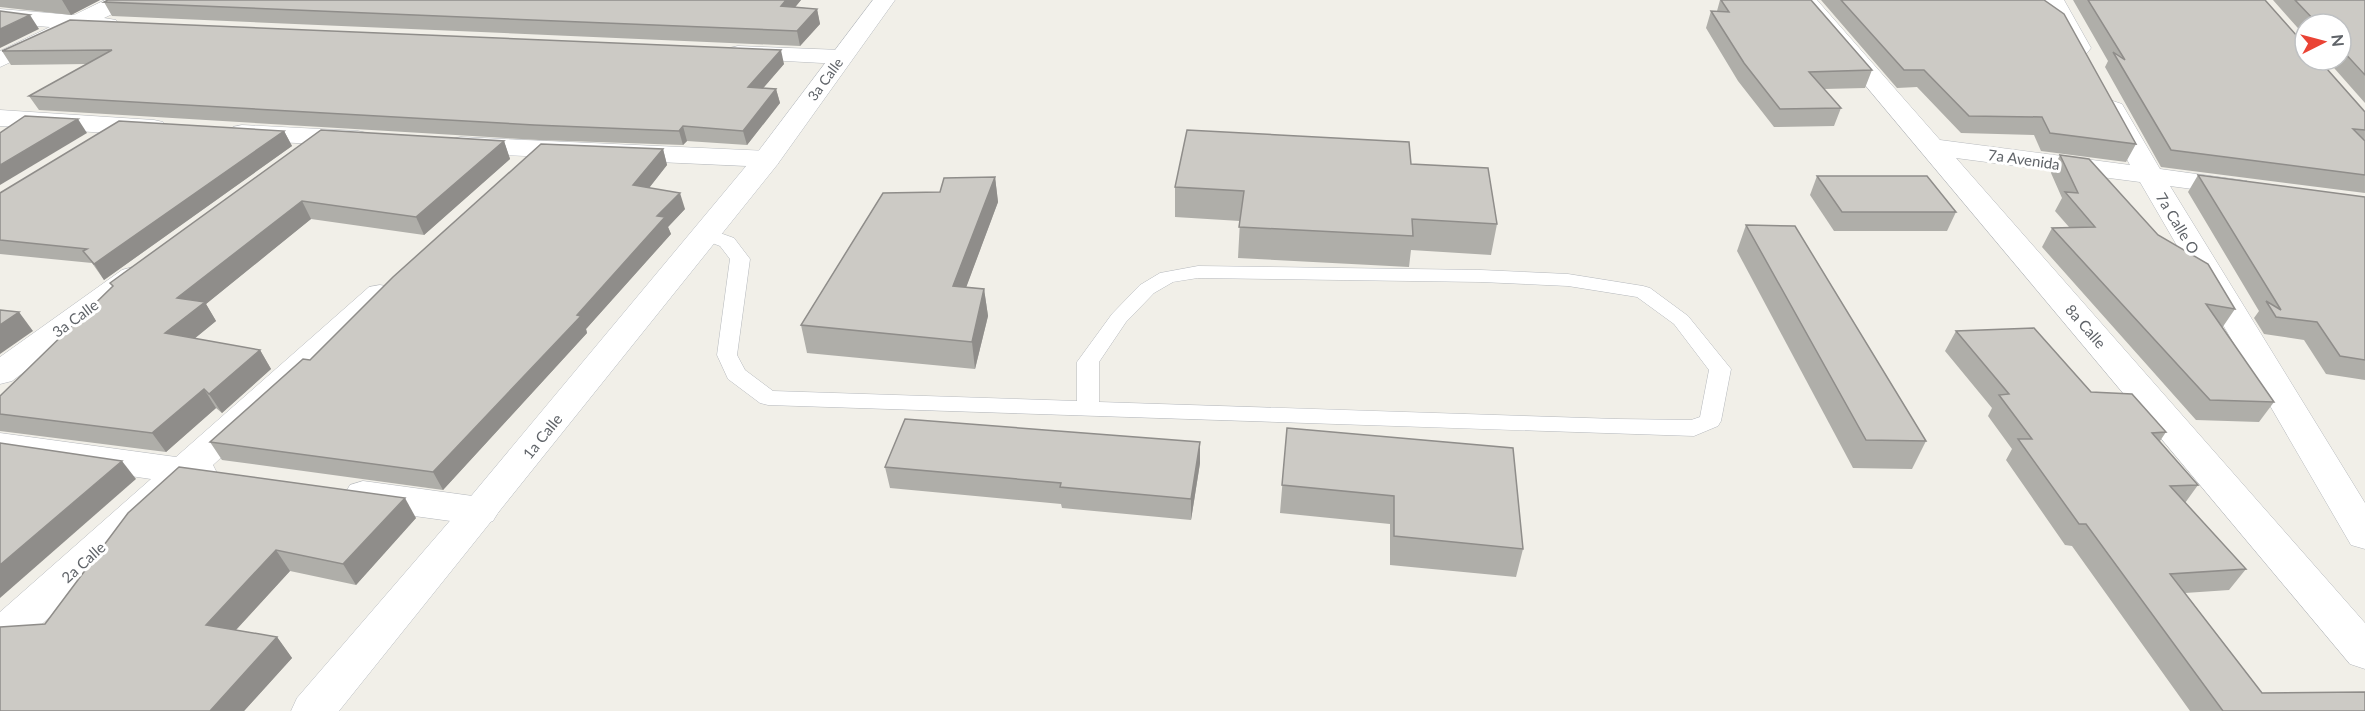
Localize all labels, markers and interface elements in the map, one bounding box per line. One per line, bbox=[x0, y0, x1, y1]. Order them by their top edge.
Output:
north arrow bbox=[2293, 12, 2353, 72]
text: N bbox=[2328, 33, 2349, 48]
street label: 3a Calle bbox=[804, 54, 846, 104]
street label: 7a Avenida bbox=[1987, 145, 2061, 173]
street label: 7a Calle O bbox=[2153, 189, 2203, 257]
street label: 3a Calle bbox=[48, 295, 102, 341]
street label: 8a Calle bbox=[2062, 300, 2110, 352]
street label: 1a Calle bbox=[518, 410, 566, 462]
street label: 2a Calle bbox=[57, 538, 109, 586]

